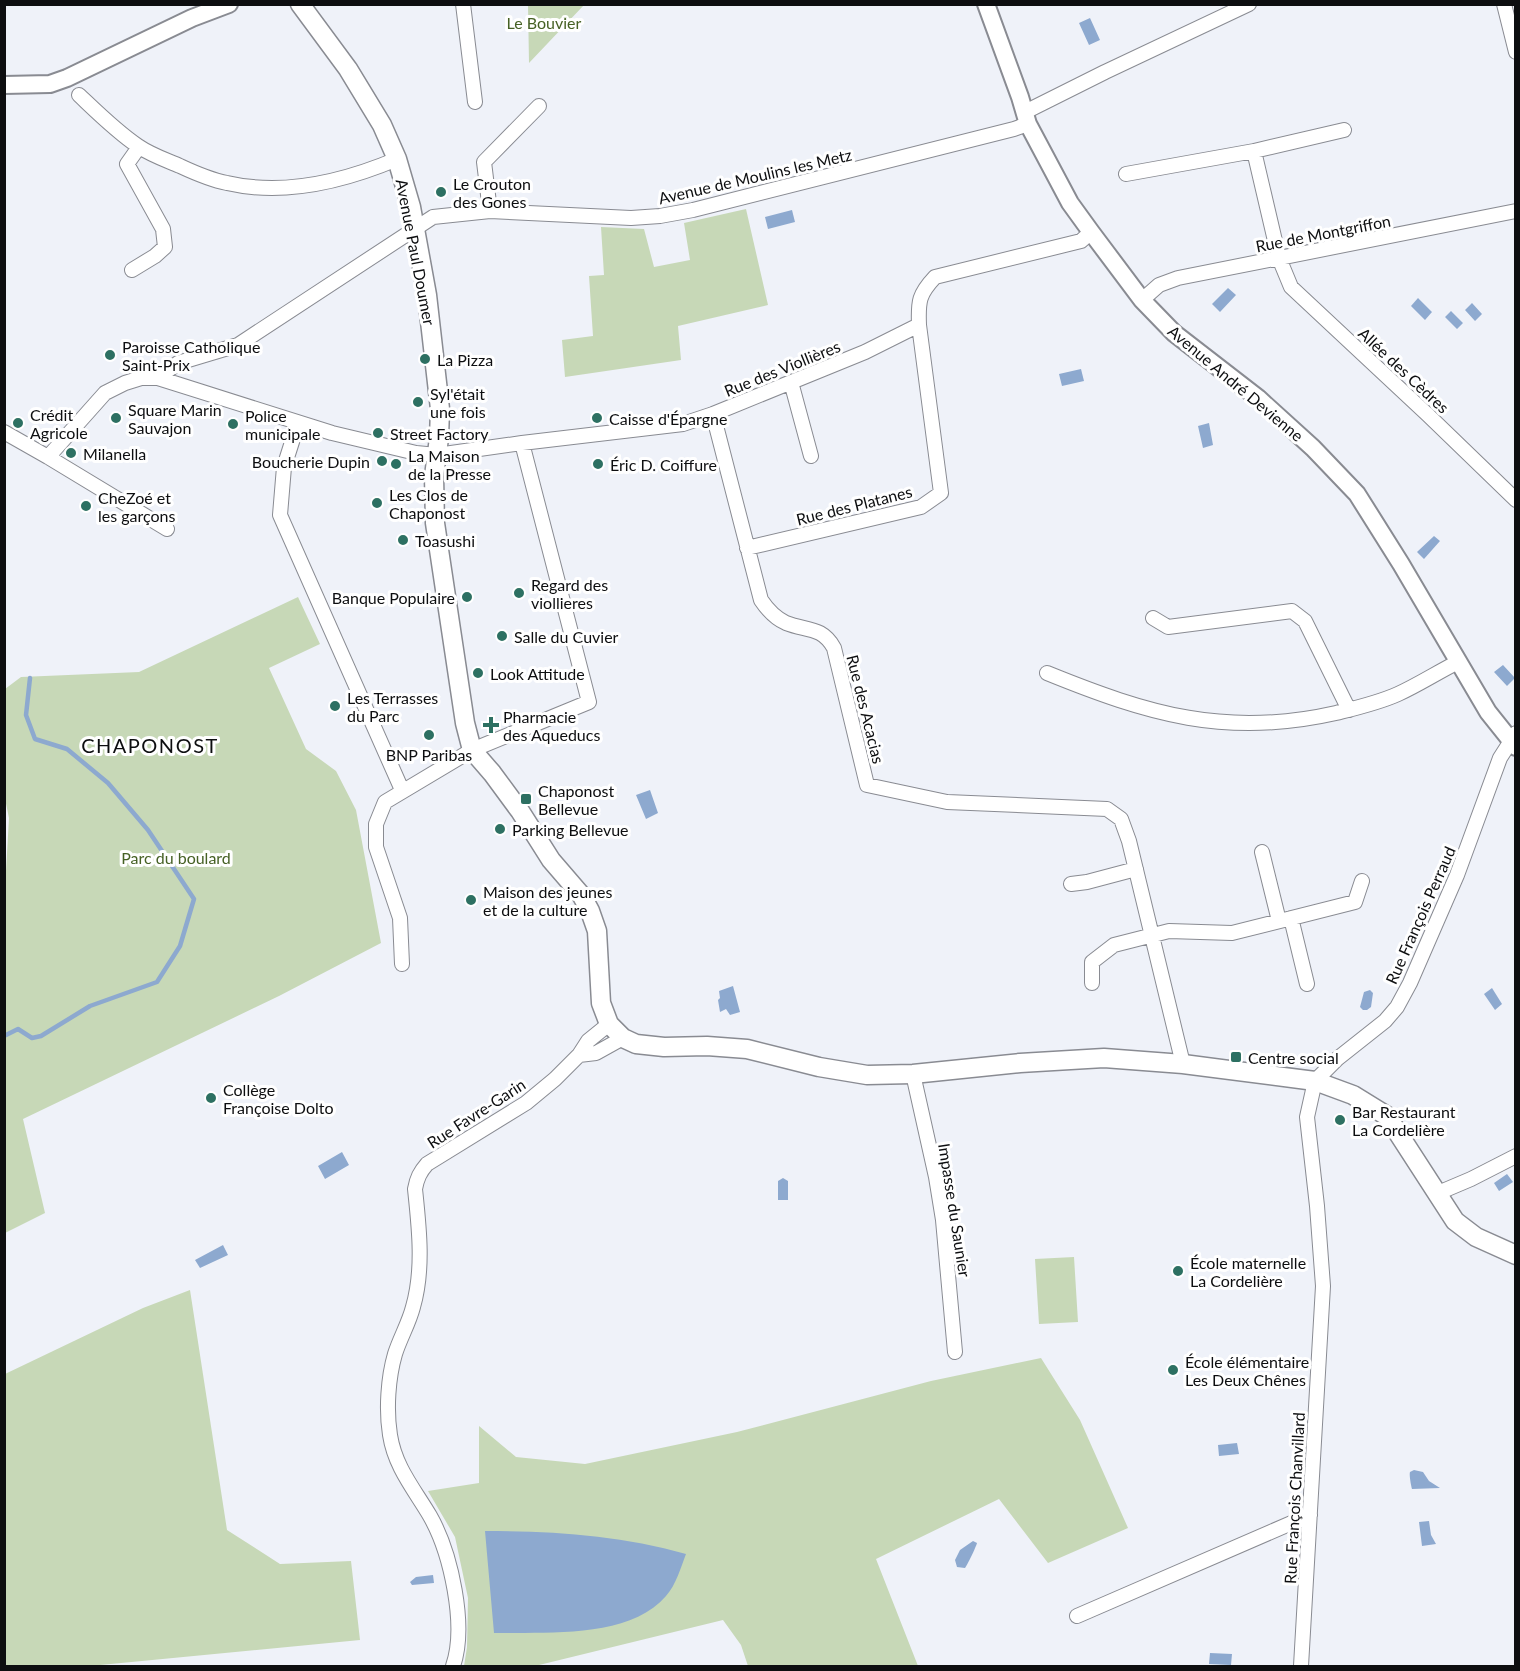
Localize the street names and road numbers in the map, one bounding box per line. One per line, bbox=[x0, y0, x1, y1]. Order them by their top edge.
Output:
street label: Avenue de Moulins les Metz bbox=[656, 144, 854, 208]
street label: Avenue Paul Doumer bbox=[392, 177, 440, 327]
street label: Rue de Montgriffon bbox=[1254, 211, 1392, 255]
street label: Avenue André Devienne bbox=[1165, 321, 1307, 445]
street label: Allée des Cèdres bbox=[1355, 323, 1453, 417]
street label: Rue des Viollières bbox=[721, 336, 843, 400]
street label: Rue des Platanes bbox=[794, 481, 914, 529]
street label: Rue des Acacias bbox=[843, 653, 889, 766]
street label: Rue François Perraud bbox=[1381, 843, 1459, 987]
street label: Rue Favre-Garin bbox=[423, 1074, 529, 1152]
street label: Impasse du Saunier bbox=[935, 1142, 975, 1278]
street label: Rue François Chanvillard bbox=[1280, 1412, 1308, 1584]

